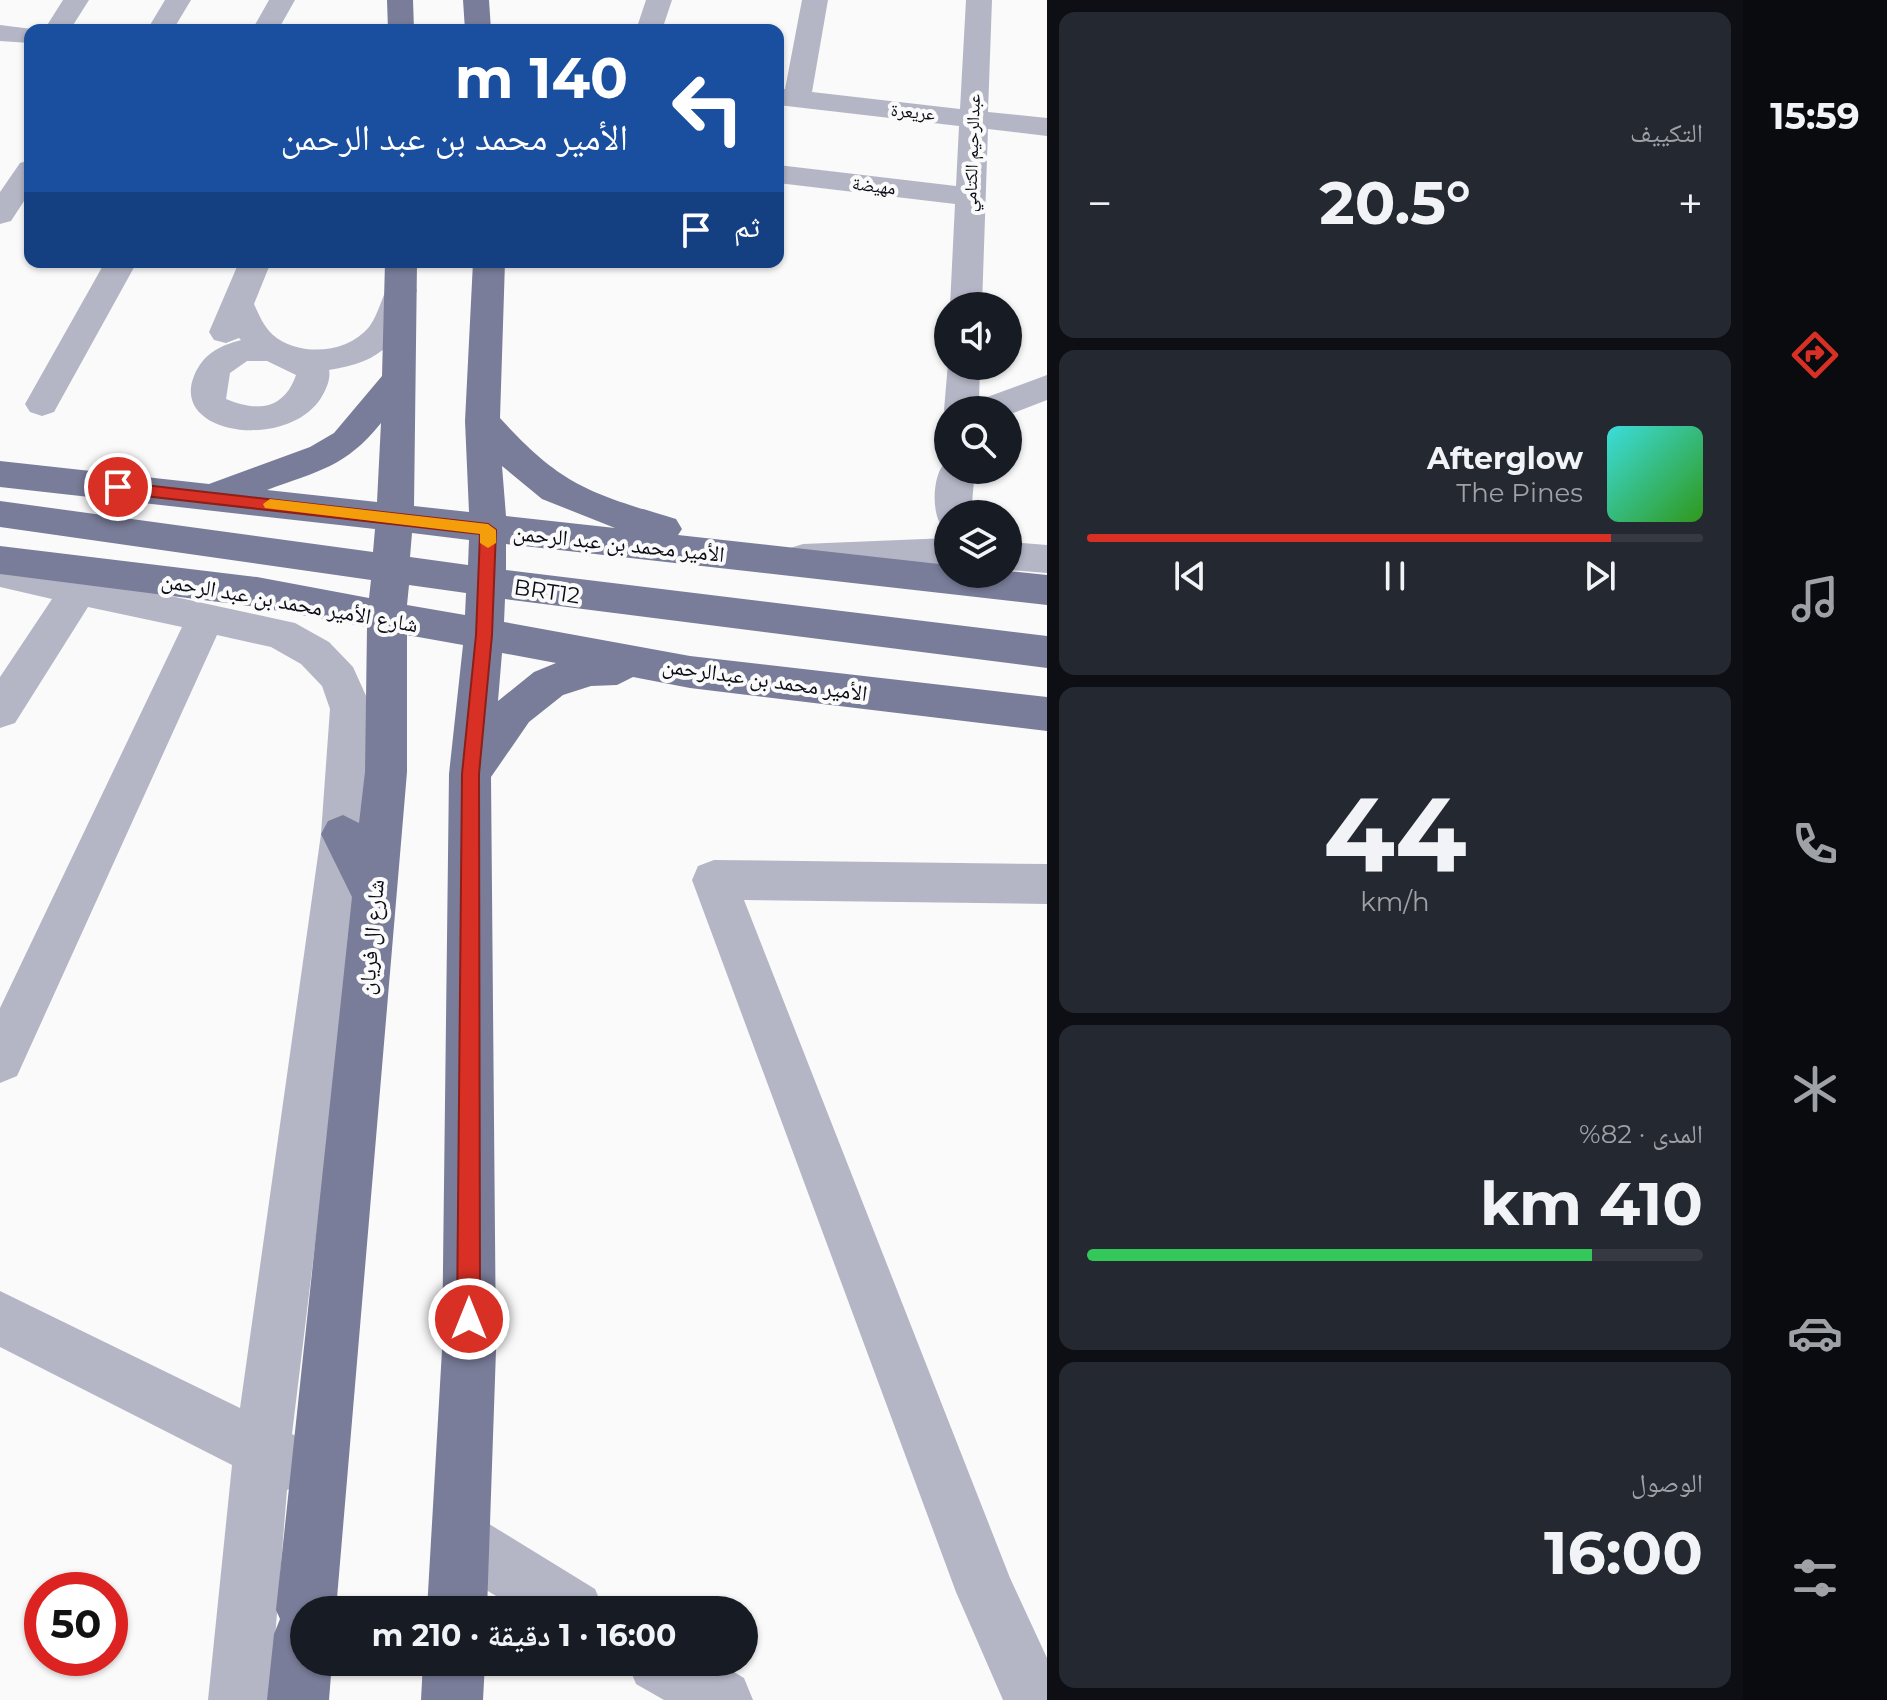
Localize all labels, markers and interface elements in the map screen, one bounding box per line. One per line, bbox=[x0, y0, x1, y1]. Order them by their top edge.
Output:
text: 140 m bbox=[455, 44, 628, 112]
icon: left bbox=[656, 56, 760, 160]
street label: عبدالرحيم الكتامي bbox=[959, 93, 989, 213]
text: 15:59 bbox=[1770, 94, 1860, 138]
street label: عريعرة bbox=[890, 99, 936, 125]
text: الأمير محمد بن عبد الرحمن bbox=[281, 115, 628, 159]
text: التكييف bbox=[1630, 117, 1703, 149]
text: 20.5° bbox=[1319, 166, 1471, 239]
street label: مهيضة bbox=[851, 172, 897, 200]
text: − bbox=[1087, 176, 1112, 230]
text: + bbox=[1678, 176, 1703, 230]
icon: arrive bbox=[674, 208, 718, 252]
text: ثم bbox=[734, 208, 760, 245]
map controls bbox=[934, 292, 1022, 588]
button: sound bbox=[934, 292, 1022, 380]
icon: directions bbox=[1787, 327, 1843, 383]
button: search bbox=[934, 396, 1022, 484]
text: Afterglow bbox=[1427, 440, 1583, 477]
pin bbox=[84, 453, 152, 521]
icon: arrive bbox=[96, 465, 140, 509]
text: The Pines bbox=[1456, 477, 1583, 509]
button: layers bbox=[934, 500, 1022, 588]
street label: الأمير محمد بن عبد الرحمن bbox=[512, 519, 726, 568]
icon: previous bbox=[1168, 554, 1212, 598]
icon: pause bbox=[1373, 554, 1417, 598]
icon: next bbox=[1578, 554, 1622, 598]
street label: شارع الأمير محمد بن عبد الرحمن bbox=[160, 567, 420, 638]
icon: music bbox=[1787, 571, 1843, 627]
street label: BRT12 bbox=[512, 574, 582, 609]
street label: الأمير محمد بن عبدالرحمن bbox=[661, 652, 869, 707]
text: 44 bbox=[1323, 770, 1467, 897]
icon: phone bbox=[1787, 816, 1843, 872]
street label: شارع ال فريان bbox=[353, 878, 390, 996]
text: km/h bbox=[1360, 886, 1430, 918]
icon: climate bbox=[1787, 1061, 1843, 1117]
text: المدى · 82% bbox=[1579, 1118, 1703, 1150]
text: 410 km bbox=[1480, 1167, 1703, 1240]
position arrow bbox=[427, 1277, 511, 1361]
icon: car bbox=[1787, 1305, 1843, 1361]
text: الوصول bbox=[1631, 1467, 1703, 1499]
text: 16:00 bbox=[1544, 1516, 1703, 1589]
icon: filters bbox=[1787, 1550, 1843, 1606]
speed limit sign: 50 bbox=[24, 1572, 128, 1676]
text: 16:00 · 1 دقيقة · 210 m bbox=[372, 1617, 676, 1654]

